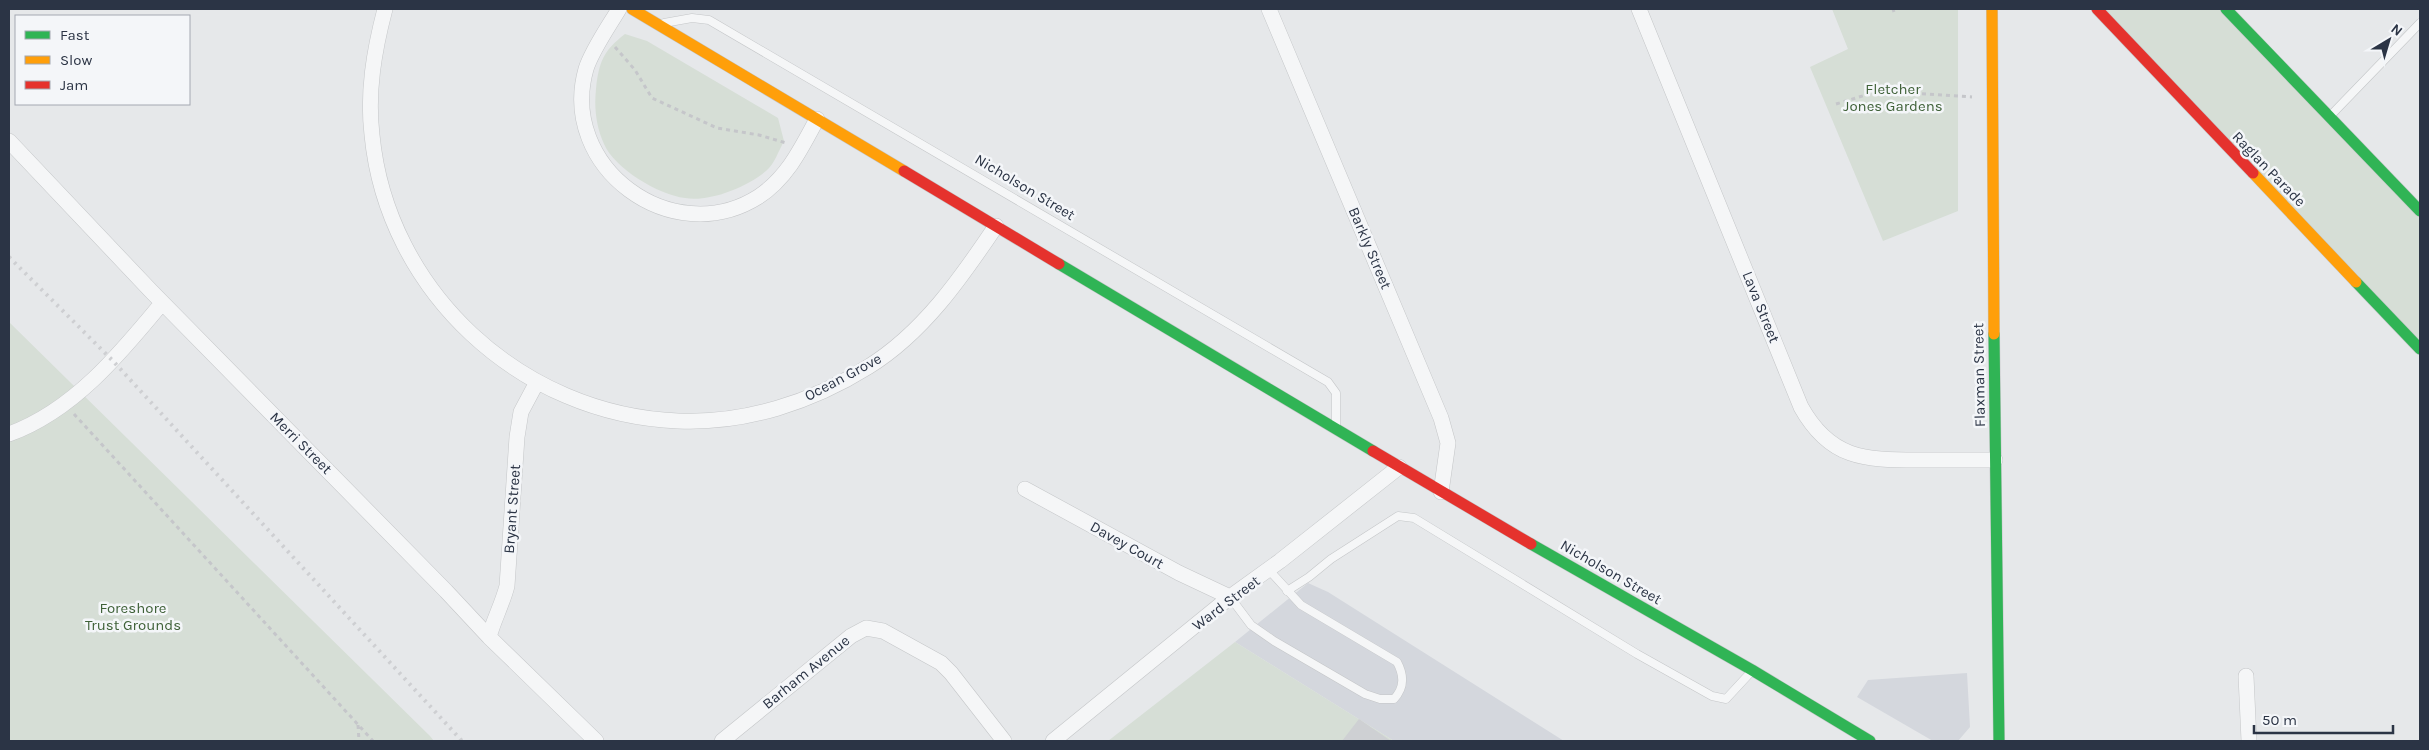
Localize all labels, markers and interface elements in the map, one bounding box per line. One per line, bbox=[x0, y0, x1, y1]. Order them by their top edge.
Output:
legend bbox=[15, 15, 190, 105]
north arrow bbox=[2364, 15, 2414, 65]
text: N bbox=[2388, 20, 2406, 40]
text: Fast bbox=[60, 26, 90, 44]
text: Slow bbox=[60, 51, 92, 69]
text: Jam bbox=[60, 76, 88, 94]
park label: Fletcher Jones Gardens bbox=[1843, 80, 1943, 115]
street label: Raglan Parade bbox=[2229, 128, 2309, 210]
street label: Nicholson Street bbox=[972, 150, 1079, 224]
street label: Barkly Street bbox=[1345, 204, 1395, 292]
street label: Lava Street bbox=[1738, 268, 1784, 346]
street label: Flaxman Street bbox=[1969, 322, 1989, 427]
street label: Ocean Grove bbox=[801, 349, 885, 405]
street label: Merri Street bbox=[266, 408, 336, 478]
street label: Bryant Street bbox=[500, 463, 524, 554]
street label: Davey Court bbox=[1087, 517, 1167, 573]
street label: Nicholson Street bbox=[1557, 536, 1665, 608]
street label: Ward Street bbox=[1189, 571, 1264, 634]
park label: Foreshore Trust Grounds bbox=[85, 599, 181, 634]
street label: Barham Avenue bbox=[759, 631, 853, 713]
scale bar bbox=[2254, 702, 2393, 734]
text: 50 m bbox=[2262, 711, 2297, 729]

